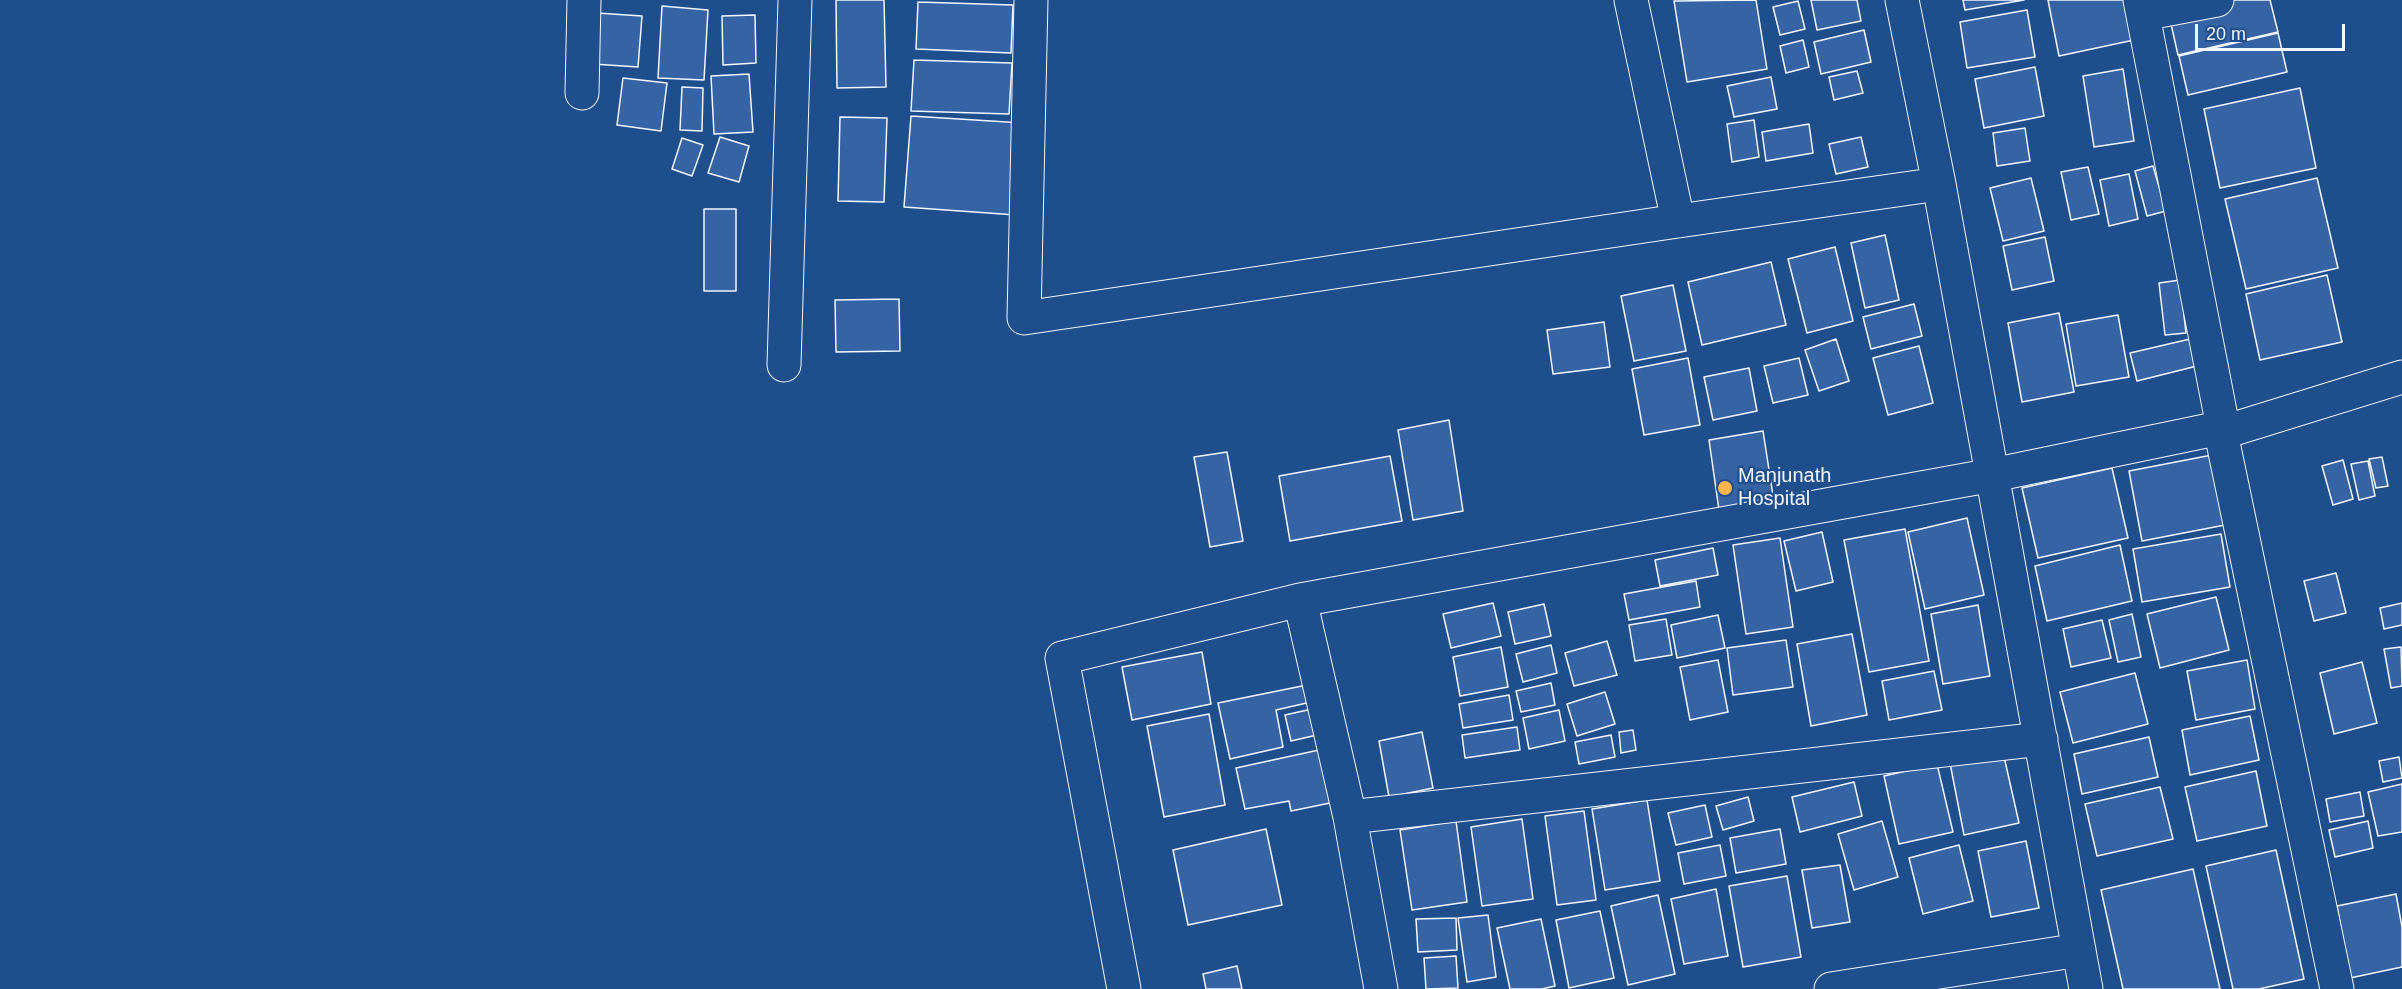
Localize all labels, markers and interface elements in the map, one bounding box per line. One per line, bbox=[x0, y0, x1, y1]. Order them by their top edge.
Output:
scale bar bbox=[2198, 12, 2348, 50]
text: 20 m bbox=[2206, 24, 2246, 44]
place label: Manjunath Hospital bbox=[1738, 464, 1831, 511]
marker: Manjunath Hospital bbox=[1716, 479, 1734, 497]

